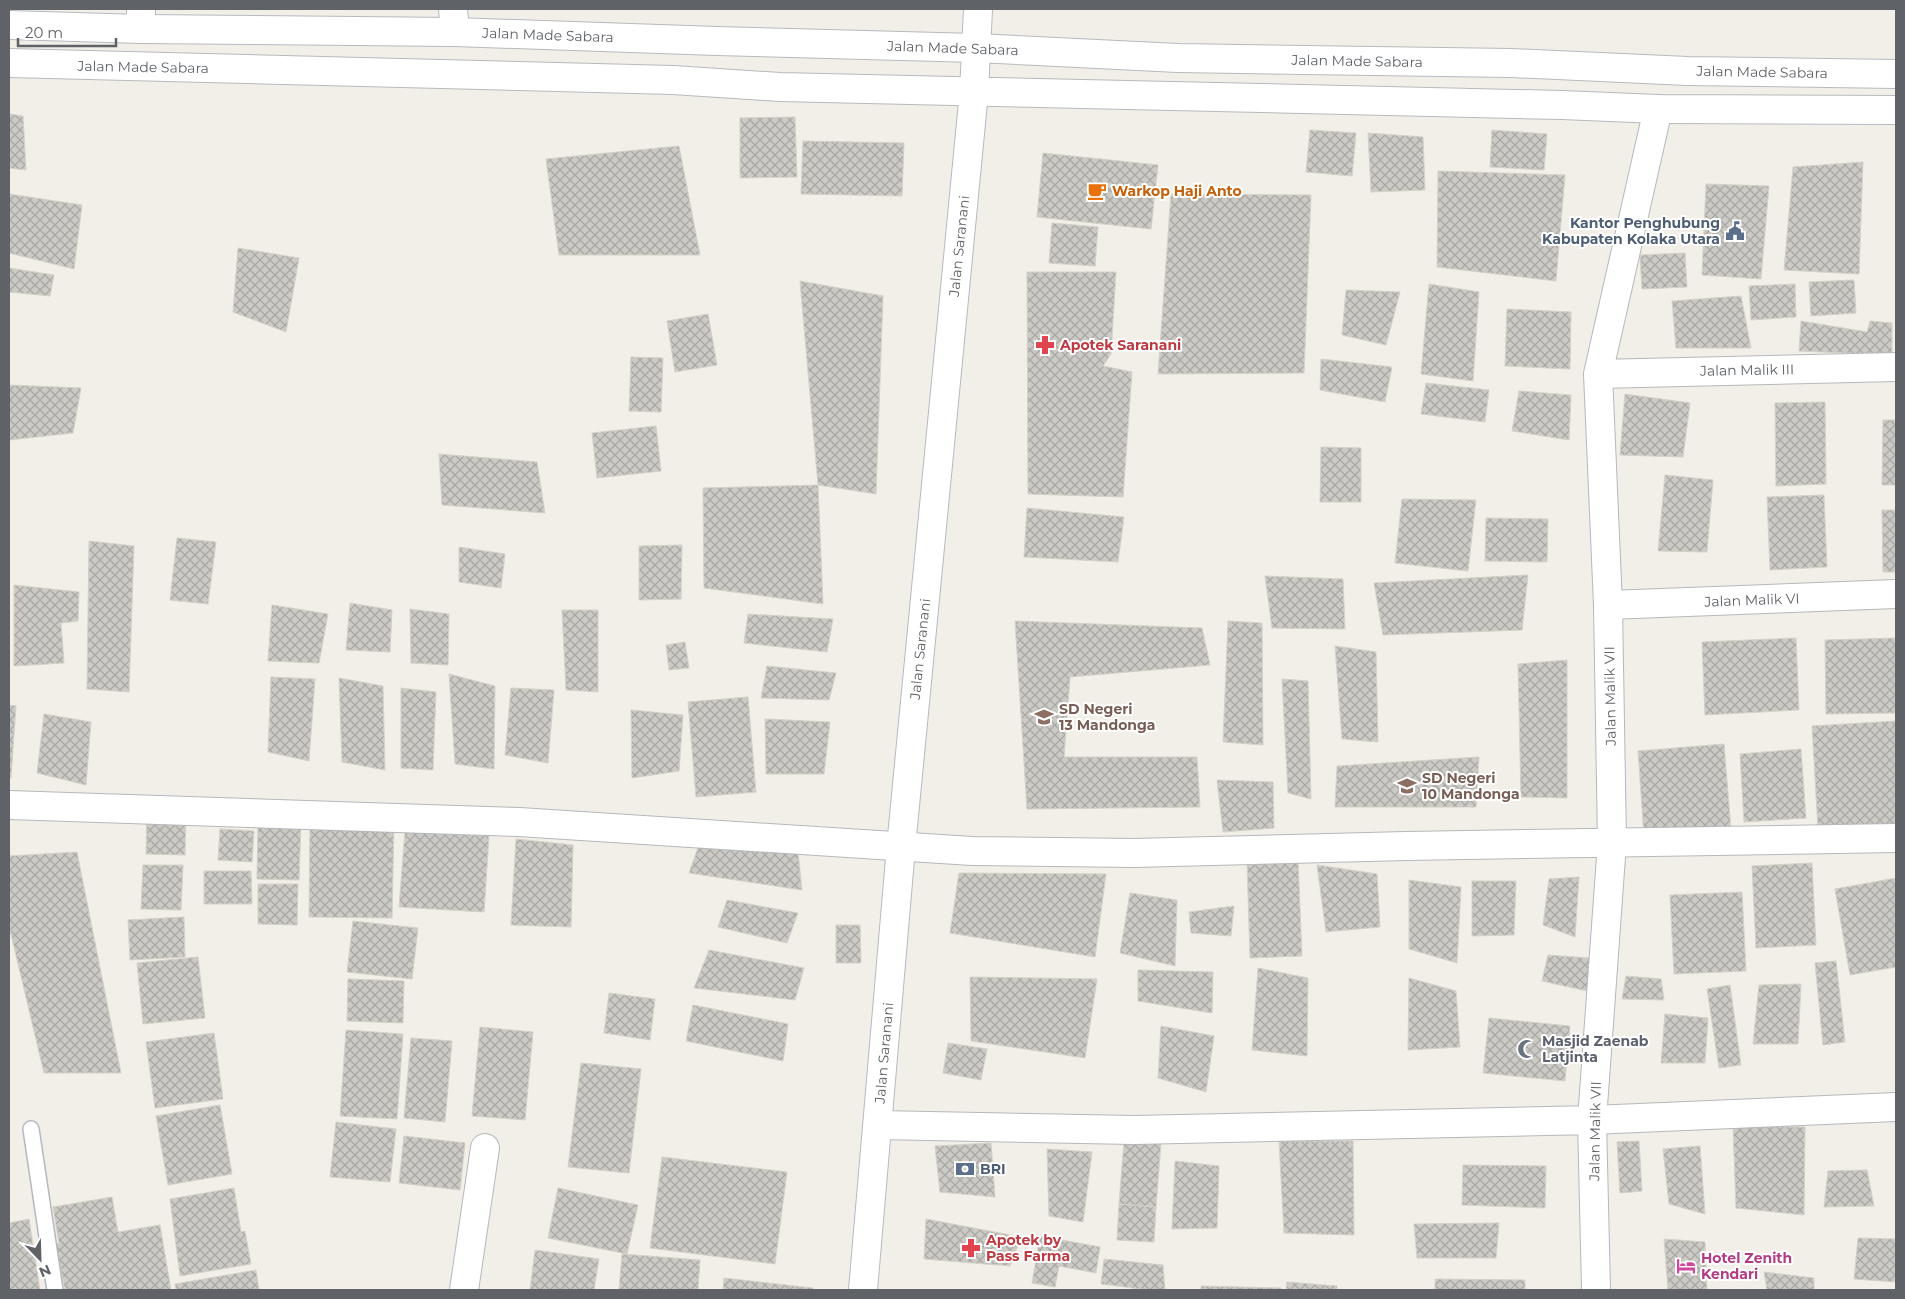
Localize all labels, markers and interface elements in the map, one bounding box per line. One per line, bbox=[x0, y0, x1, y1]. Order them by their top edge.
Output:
scale bar bbox=[18, 15, 115, 47]
text: 20 m bbox=[25, 23, 63, 42]
street label: Jalan Made Sabara bbox=[481, 24, 614, 46]
street label: Jalan Made Sabara bbox=[886, 37, 1019, 59]
street label: Jalan Made Sabara bbox=[1290, 51, 1423, 71]
street label: Jalan Made Sabara bbox=[76, 57, 209, 77]
street label: Jalan Made Sabara bbox=[1695, 62, 1828, 82]
cafe icon: Warkop Haji Anto bbox=[1086, 180, 1108, 202]
place label: Warkop Haji Anto bbox=[1112, 182, 1242, 200]
street label: Jalan Saranani bbox=[945, 195, 973, 298]
place label: Kantor Penghubung Kabupaten Kolaka Utara bbox=[1542, 214, 1720, 248]
public building icon: Kantor Penghubung Kabupaten Kolaka Utara bbox=[1724, 220, 1746, 242]
pharmacy icon: Apotek Saranani bbox=[1034, 334, 1056, 356]
place label: Apotek Saranani bbox=[1059, 336, 1181, 354]
street label: Jalan Malik III bbox=[1699, 360, 1794, 380]
street label: Jalan Malik VI bbox=[1703, 589, 1800, 611]
street label: Jalan Saranani bbox=[906, 598, 934, 701]
street label: Jalan Malik VII bbox=[1600, 646, 1620, 747]
place label: SD Negeri 13 Mandonga bbox=[1059, 700, 1156, 734]
school or university icon: SD Negeri 13 Mandonga bbox=[1033, 706, 1055, 728]
place label: SD Negeri 10 Mandonga bbox=[1422, 769, 1520, 803]
school or university icon: SD Negeri 10 Mandonga bbox=[1396, 775, 1418, 797]
street label: Jalan Saranani bbox=[871, 1002, 897, 1105]
place label: Masjid Zaenab Latjinta bbox=[1542, 1032, 1649, 1066]
mosque icon: Masjid Zaenab Latjinta bbox=[1516, 1038, 1538, 1060]
street label: Jalan Malik VII bbox=[1585, 1081, 1605, 1182]
bank icon: BRI bbox=[954, 1158, 976, 1180]
place label: BRI bbox=[980, 1160, 1006, 1178]
place label: Apotek by Pass Farma bbox=[985, 1231, 1070, 1265]
north arrow bbox=[15, 1234, 65, 1284]
pharmacy icon: Apotek by Pass Farma bbox=[960, 1237, 982, 1259]
place label: Hotel Zenith Kendari bbox=[1701, 1249, 1792, 1283]
hotel icon: Hotel Zenith Kendari bbox=[1675, 1255, 1697, 1277]
text: N bbox=[36, 1260, 54, 1281]

